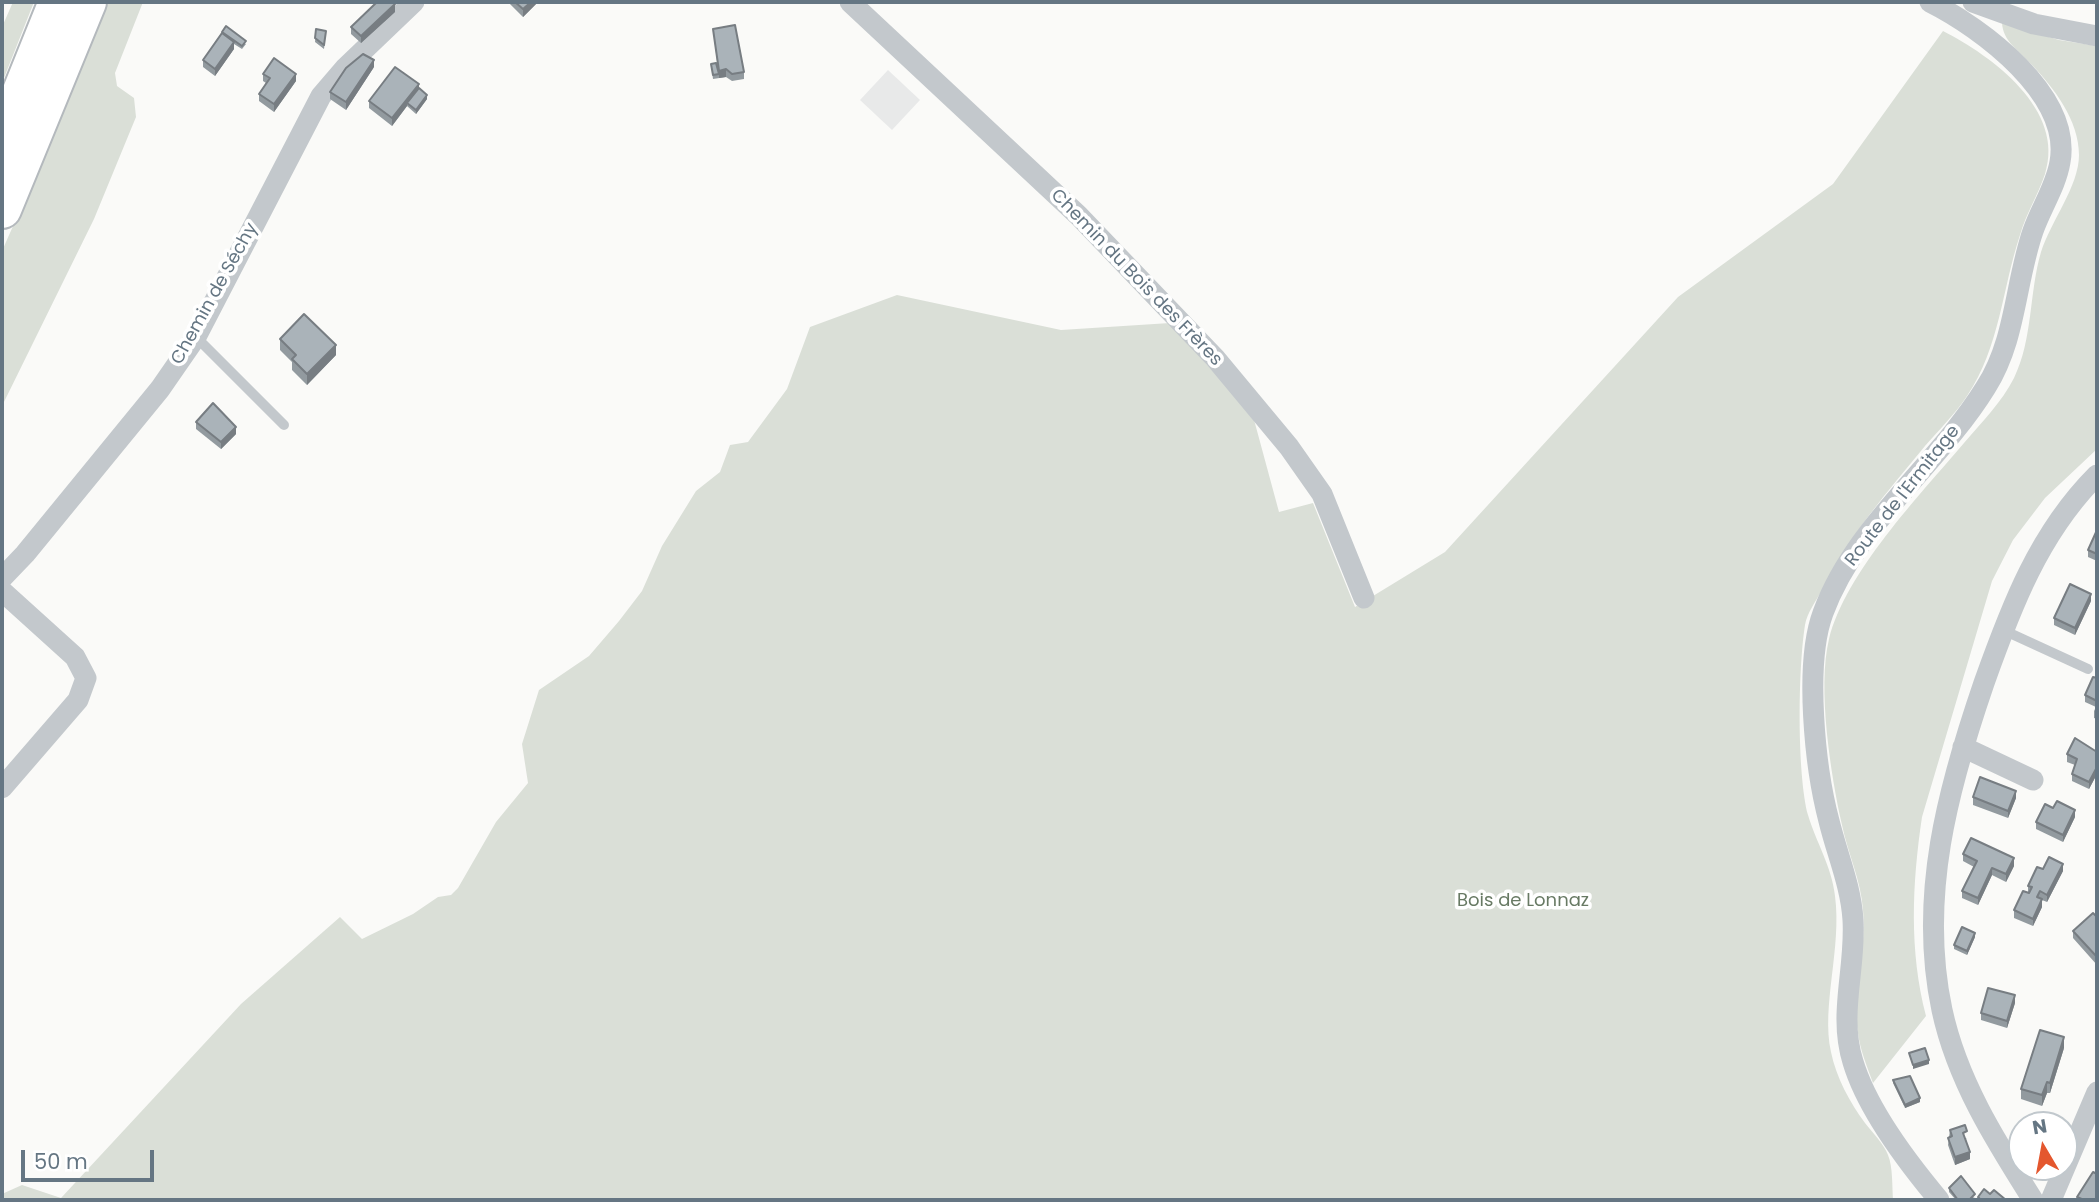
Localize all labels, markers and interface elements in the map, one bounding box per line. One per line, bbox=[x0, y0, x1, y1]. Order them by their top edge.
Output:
street label: Chemin du Bois des Frères bbox=[1046, 185, 1226, 371]
street label: Chemin de Séchy bbox=[167, 220, 263, 368]
street label: Route de l'Ermitage bbox=[1841, 421, 1965, 571]
park label: Bois de Lonnaz bbox=[1457, 890, 1589, 912]
north arrow bbox=[2008, 1111, 2078, 1181]
text: N bbox=[2030, 1112, 2049, 1141]
scale bar bbox=[24, 1136, 158, 1180]
text: 50 m bbox=[34, 1147, 88, 1176]

